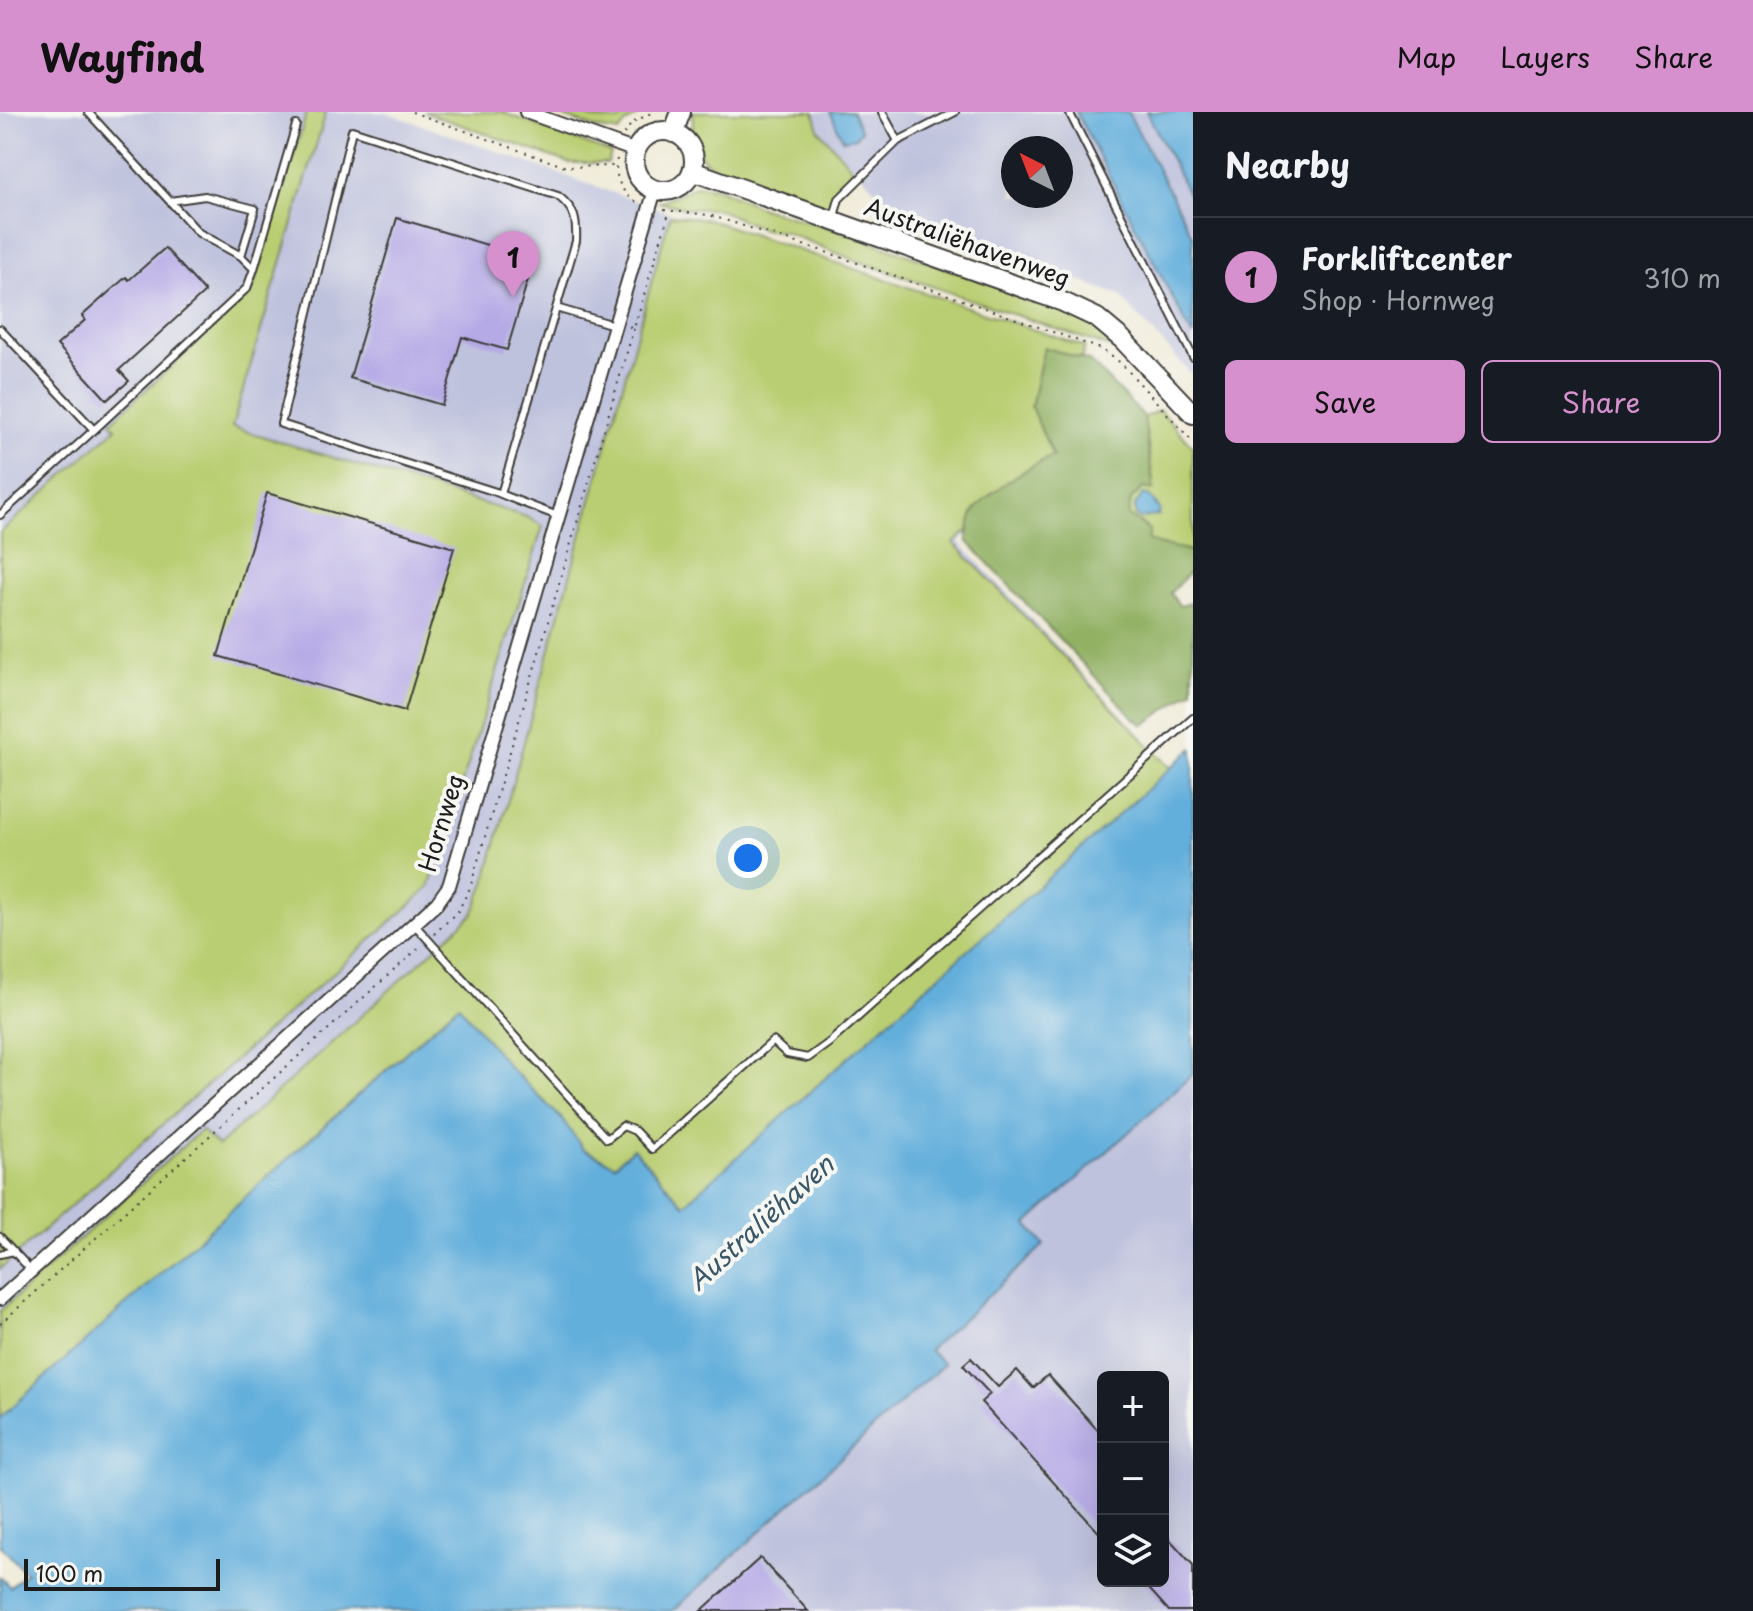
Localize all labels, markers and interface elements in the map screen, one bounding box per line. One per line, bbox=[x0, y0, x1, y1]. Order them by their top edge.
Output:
text: Wayfind bbox=[40, 28, 204, 85]
text: Map bbox=[1396, 35, 1456, 78]
text: Layers bbox=[1500, 35, 1590, 78]
text: Share bbox=[1634, 35, 1713, 78]
north arrow bbox=[1001, 136, 1073, 208]
text: Nearby bbox=[1225, 138, 1350, 190]
street label: Australiëhavenweg bbox=[860, 187, 1076, 295]
pin: 1 bbox=[487, 231, 539, 297]
text: Forkliftcenter bbox=[1301, 235, 1512, 280]
text: 1 bbox=[1245, 258, 1257, 297]
text: 310 m bbox=[1643, 258, 1721, 297]
text: Shop · Hornweg bbox=[1301, 280, 1495, 319]
button: Save bbox=[1225, 360, 1465, 443]
button: Share bbox=[1481, 360, 1721, 443]
street label: Hornweg bbox=[408, 769, 472, 876]
your location bbox=[728, 838, 768, 878]
water label: Australiëhaven bbox=[678, 1144, 843, 1298]
map controls bbox=[1097, 1371, 1169, 1587]
button: + bbox=[1097, 1371, 1169, 1443]
button: − bbox=[1097, 1443, 1169, 1515]
button: layers bbox=[1097, 1515, 1169, 1587]
scale bar bbox=[24, 1555, 220, 1591]
text: 100 m bbox=[36, 1556, 103, 1589]

